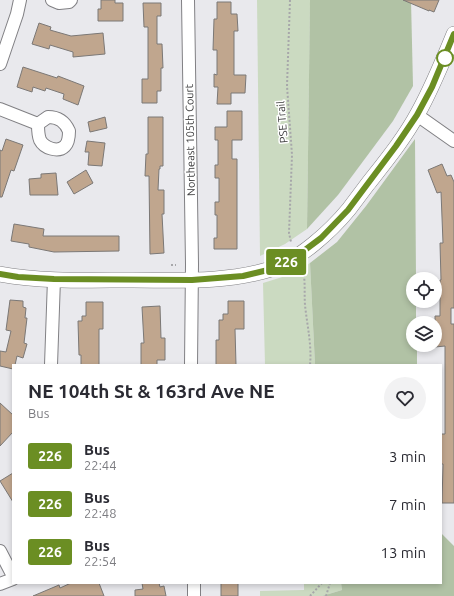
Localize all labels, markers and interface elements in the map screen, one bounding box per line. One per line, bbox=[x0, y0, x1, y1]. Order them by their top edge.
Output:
unlabelled marker bbox=[436, 49, 454, 67]
street label: Northeast 105th Court bbox=[183, 83, 197, 196]
street label: PSE Trail bbox=[274, 100, 290, 144]
line badge: 226 bbox=[263, 249, 309, 275]
text: 226 bbox=[274, 254, 298, 270]
map controls bbox=[406, 272, 442, 352]
button: locate bbox=[406, 272, 442, 308]
button: layers bbox=[406, 316, 442, 352]
button: heart bbox=[384, 377, 426, 419]
text: NE 104th St & 163rd Ave NE bbox=[28, 380, 274, 402]
text: Bus bbox=[28, 406, 49, 420]
text: Bus bbox=[84, 441, 110, 458]
text: 226 bbox=[38, 448, 62, 464]
text: 3 min bbox=[389, 448, 426, 465]
text: 22:44 bbox=[84, 458, 117, 472]
text: Bus bbox=[84, 489, 110, 506]
text: 226 bbox=[38, 496, 62, 512]
text: 7 min bbox=[389, 496, 426, 513]
text: 22:48 bbox=[84, 506, 117, 520]
text: Bus bbox=[84, 537, 110, 554]
text: 226 bbox=[38, 544, 62, 560]
text: 13 min bbox=[380, 544, 426, 561]
text: 22:54 bbox=[84, 554, 117, 568]

